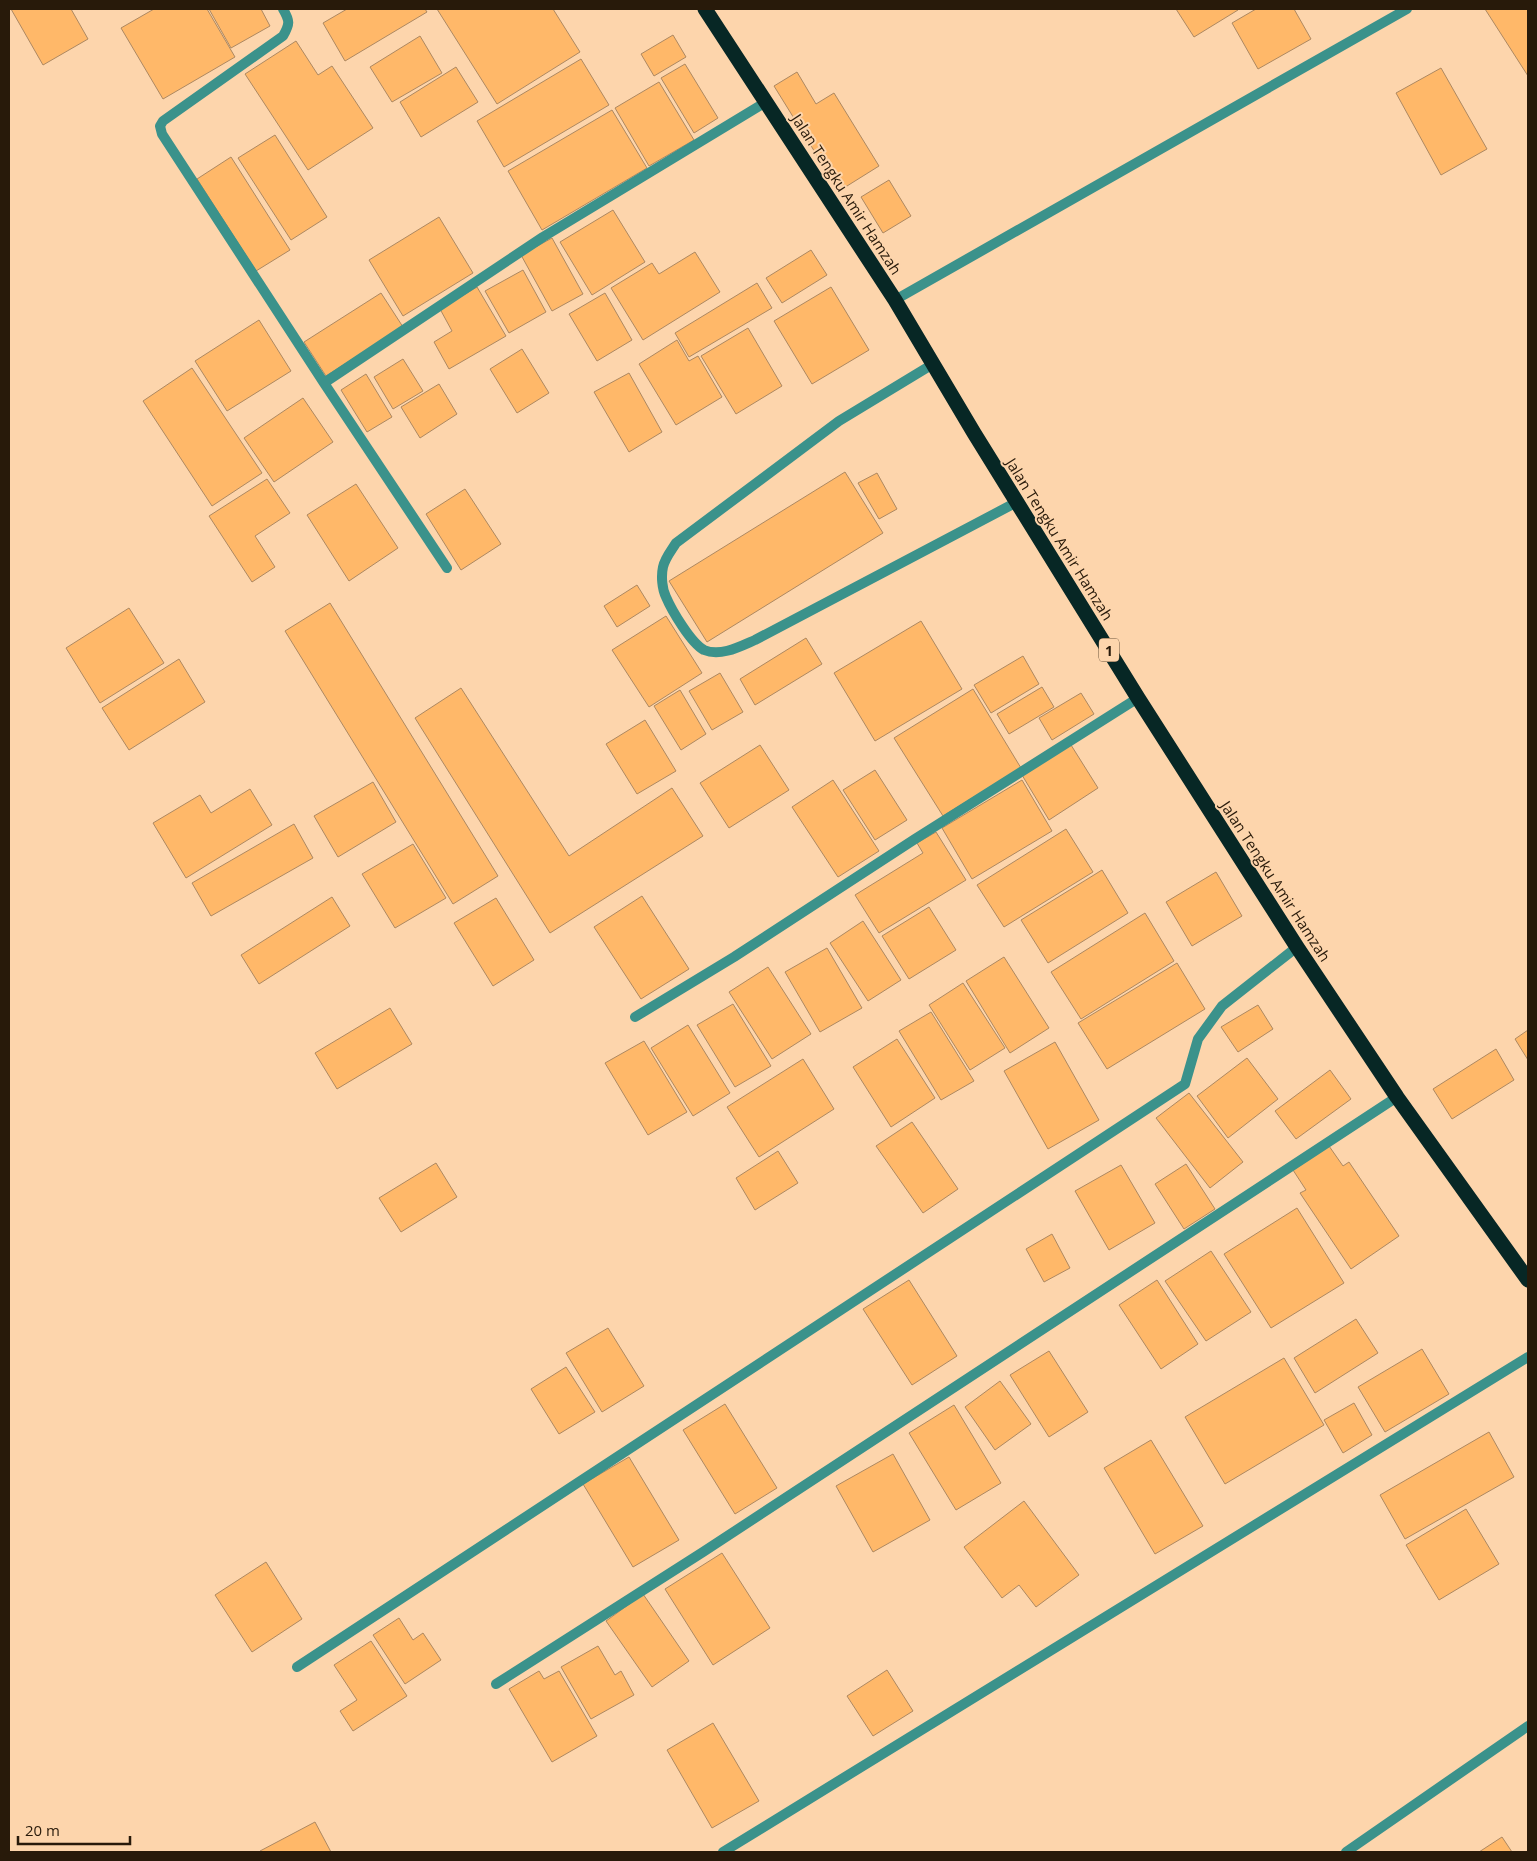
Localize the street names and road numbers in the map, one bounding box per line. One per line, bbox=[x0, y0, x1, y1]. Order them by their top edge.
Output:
street label: Jalan Tengku Amir Hamzah bbox=[786, 108, 906, 278]
street label: Jalan Tengku Amir Hamzah bbox=[1001, 452, 1118, 624]
road number: 1 bbox=[1099, 638, 1119, 662]
street label: Jalan Tengku Amir Hamzah bbox=[1215, 795, 1335, 965]

